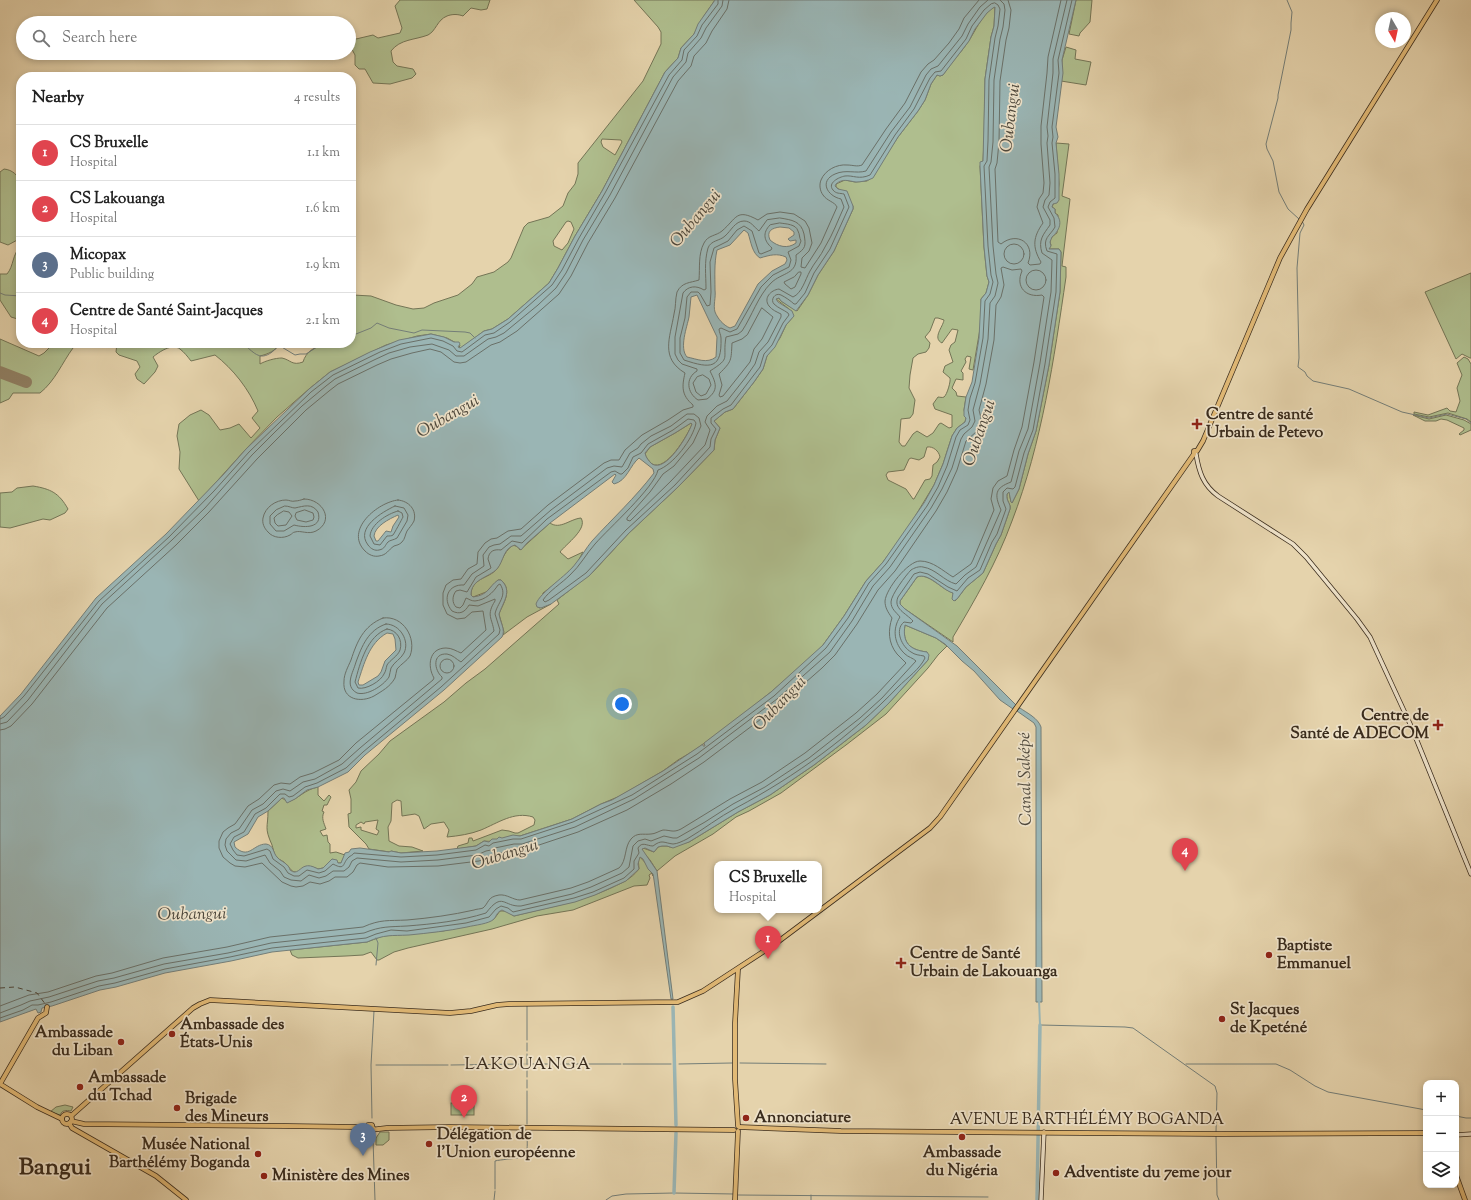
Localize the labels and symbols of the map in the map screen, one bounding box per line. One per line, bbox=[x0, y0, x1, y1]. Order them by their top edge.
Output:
north arrow bbox=[1375, 12, 1411, 48]
water label: Oubangui bbox=[995, 82, 1027, 154]
water label: Oubangui bbox=[665, 185, 727, 253]
water label: Oubangui bbox=[412, 389, 484, 445]
water label: Oubangui bbox=[957, 397, 1003, 469]
place label: Centre de santé Urbain de Petevo bbox=[1206, 404, 1323, 445]
marker: Centre de santé Urbain de Petevo bbox=[1191, 418, 1203, 430]
water label: Oubangui bbox=[747, 671, 813, 737]
your location bbox=[612, 694, 632, 714]
place label: Centre de Santé de ADECOM bbox=[1290, 705, 1430, 746]
marker: Centre de Santé de ADECOM bbox=[1432, 719, 1444, 731]
water label: Canal Saképé bbox=[1013, 732, 1039, 826]
water label: Oubangui bbox=[469, 833, 541, 877]
pin: 4 bbox=[1172, 838, 1198, 871]
water label: Oubangui bbox=[157, 902, 227, 928]
pin: 1 bbox=[755, 926, 781, 959]
place label: Baptiste Emmanuel bbox=[1277, 935, 1351, 976]
place label: Centre de Santé Urbain de Lakouanga bbox=[910, 943, 1058, 984]
marker: Baptiste Emmanuel bbox=[1264, 950, 1274, 960]
marker: Centre de Santé Urbain de Lakouanga bbox=[895, 957, 907, 969]
place label: St Jacques de Kpeténé bbox=[1230, 999, 1308, 1040]
place label: Ambassade des États-Unis bbox=[180, 1014, 284, 1055]
marker: St Jacques de Kpeténé bbox=[1217, 1014, 1227, 1024]
place label: Ambassade du Liban bbox=[35, 1022, 114, 1063]
marker: Ambassade des États-Unis bbox=[167, 1029, 177, 1039]
marker: Ambassade du Liban bbox=[116, 1037, 126, 1047]
district label: LAKOUANGA bbox=[464, 1053, 592, 1077]
place label: Ambassade du Tchad bbox=[88, 1067, 167, 1108]
marker: Ambassade du Tchad bbox=[75, 1082, 85, 1092]
pin: 2 bbox=[451, 1085, 477, 1118]
place label: Brigade des Mineurs bbox=[185, 1088, 269, 1129]
marker: Brigade des Mineurs bbox=[172, 1103, 182, 1113]
place label: Annonciature bbox=[754, 1107, 851, 1130]
street label: AVENUE BARTHÉLÉMY BOGANDA bbox=[950, 1109, 1224, 1132]
marker: Annonciature bbox=[741, 1113, 751, 1123]
pin: 3 bbox=[350, 1123, 376, 1156]
place label: Délégation de l’Union européenne bbox=[437, 1124, 576, 1165]
marker: Ambassade du Nigéria bbox=[957, 1132, 967, 1142]
place label: Musée National Barthélémy Boganda bbox=[109, 1134, 251, 1175]
marker: Délégation de l’Union européenne bbox=[424, 1139, 434, 1149]
place label: Ambassade du Nigéria bbox=[923, 1142, 1002, 1183]
marker: Musée National Barthélémy Boganda bbox=[253, 1149, 263, 1159]
district label: Bangui bbox=[19, 1151, 91, 1185]
place label: Adventiste du 7eme jour bbox=[1064, 1162, 1232, 1185]
place label: Ministère des Mines bbox=[272, 1165, 410, 1188]
marker: Adventiste du 7eme jour bbox=[1051, 1168, 1061, 1178]
marker: Ministère des Mines bbox=[259, 1171, 269, 1181]

